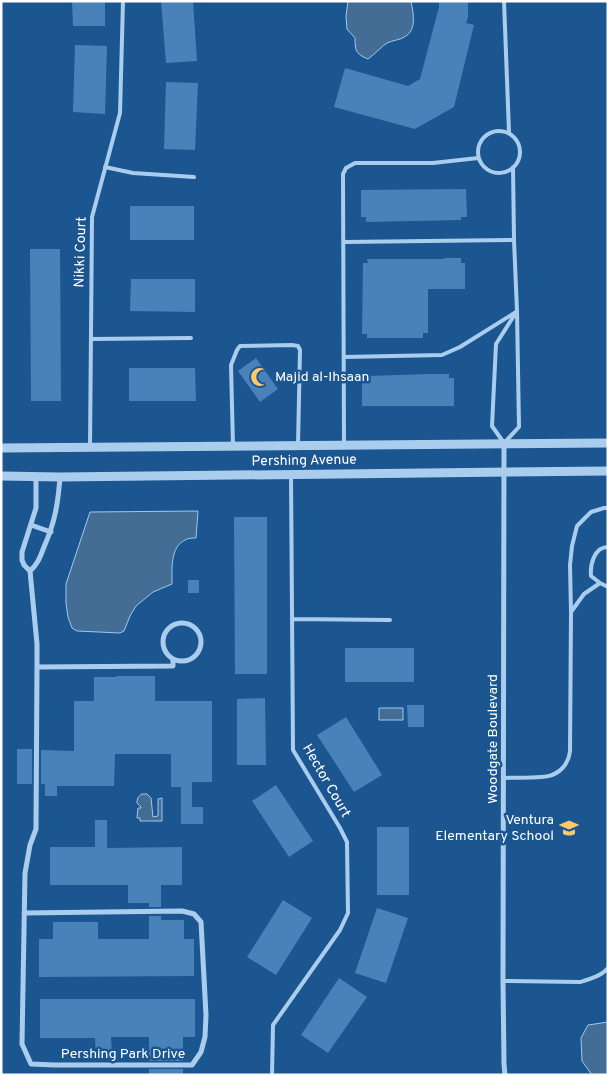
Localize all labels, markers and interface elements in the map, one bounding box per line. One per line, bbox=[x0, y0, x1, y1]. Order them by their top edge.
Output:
street label: Nikki Court bbox=[71, 216, 91, 288]
mosque icon: Majid al-Ihsaan bbox=[249, 366, 271, 388]
place label: Majid al-Ihsaan bbox=[275, 369, 370, 386]
street label: Pershing Avenue bbox=[251, 452, 357, 470]
street label: Woodgate Boulevard bbox=[485, 674, 502, 804]
street label: Hector Court bbox=[298, 741, 354, 821]
place label: Ventura Elementary School bbox=[435, 812, 554, 845]
school or university icon: Ventura Elementary School bbox=[558, 817, 580, 839]
street label: Pershing Park Drive bbox=[61, 1046, 185, 1063]

